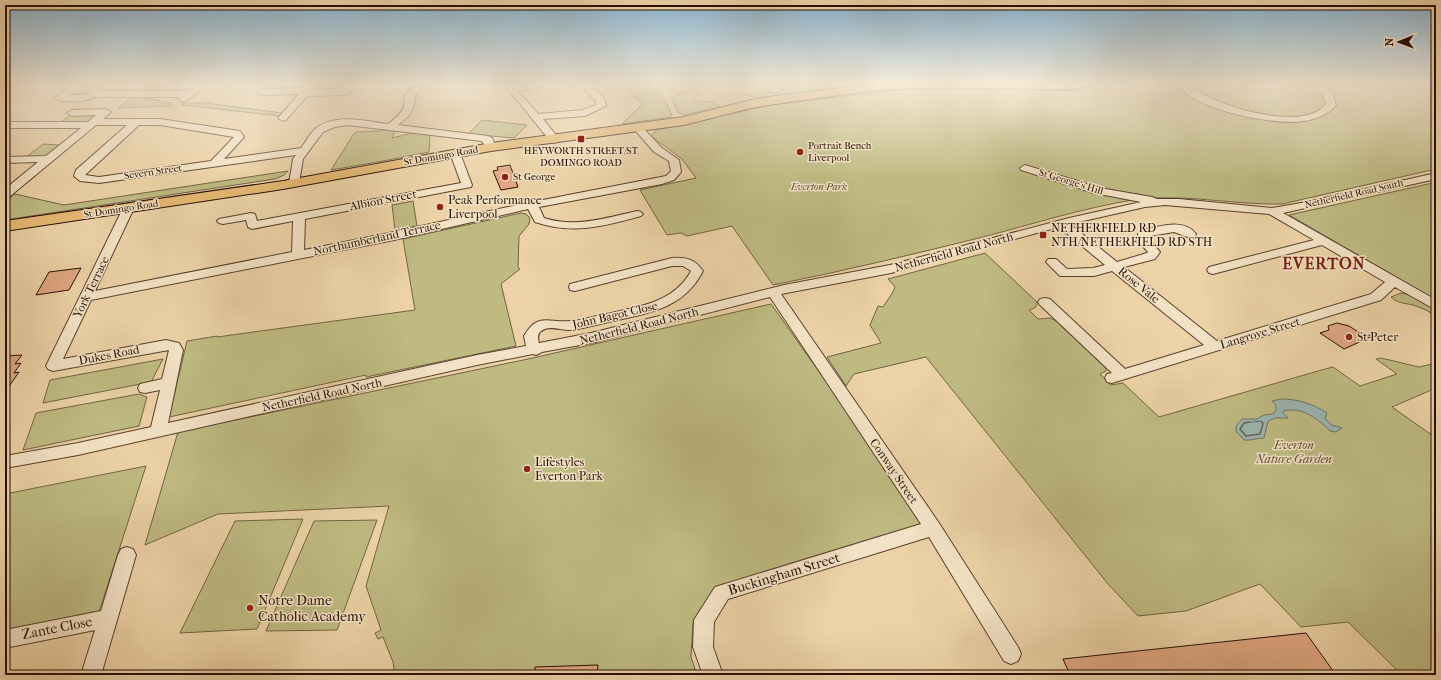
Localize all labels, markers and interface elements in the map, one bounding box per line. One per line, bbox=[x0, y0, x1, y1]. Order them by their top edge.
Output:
north arrow bbox=[1379, 22, 1419, 62]
text: N bbox=[1383, 37, 1396, 46]
marker: HEYWORTH STREET/ST DOMINGO ROAD bbox=[576, 134, 586, 144]
place label: Portrait Bench Liverpool bbox=[808, 140, 872, 164]
street label: St Domingo Road bbox=[403, 143, 480, 168]
place label: HEYWORTH STREET/ST DOMINGO ROAD bbox=[524, 145, 639, 169]
marker: Portrait Bench Liverpool bbox=[795, 147, 805, 157]
street label: Severn Street bbox=[123, 162, 183, 182]
street label: St George's Hill bbox=[1037, 167, 1105, 198]
place label: St George bbox=[513, 171, 555, 183]
marker: St George bbox=[500, 172, 510, 182]
street label: Netherfield Road South bbox=[1304, 177, 1405, 211]
park label: Everton Park bbox=[790, 181, 847, 193]
street label: Albion Street bbox=[347, 187, 418, 214]
place label: Peak Performance Liverpool bbox=[448, 193, 542, 221]
street label: St Domingo Road bbox=[83, 197, 160, 221]
marker: Peak Performance Liverpool bbox=[435, 202, 445, 212]
street label: Northumberland Terrace bbox=[312, 218, 442, 258]
place label: NETHERFIELD RD NTH/NETHERFIELD RD STH bbox=[1051, 221, 1213, 249]
street label: Netherfield Road North bbox=[893, 229, 1015, 275]
marker: NETHERFIELD RD NTH/NETHERFIELD RD STH bbox=[1038, 230, 1048, 240]
street label: York Terrace bbox=[70, 254, 112, 321]
district label: EVERTON bbox=[1282, 254, 1366, 273]
street label: Rose Vale bbox=[1115, 264, 1163, 306]
street label: John Bagot Close bbox=[570, 298, 659, 332]
street label: Netherfield Road North bbox=[578, 304, 700, 348]
street label: Langrove Street bbox=[1218, 314, 1302, 352]
place label: St Peter bbox=[1357, 330, 1399, 344]
marker: St Peter bbox=[1344, 332, 1354, 342]
street label: Dukes Road bbox=[77, 342, 141, 368]
street label: Netherfield Road North bbox=[261, 375, 383, 415]
street label: Conway Street bbox=[867, 436, 921, 507]
park label: Everton Nature Garden bbox=[1255, 438, 1332, 466]
place label: Lifestyles Everton Park bbox=[535, 455, 604, 483]
marker: Lifestyles Everton Park bbox=[522, 464, 532, 474]
street label: Buckingham Street bbox=[726, 549, 842, 599]
place label: Notre Dame Catholic Academy bbox=[258, 592, 366, 625]
marker: Notre Dame Catholic Academy bbox=[245, 603, 255, 613]
street label: Zante Close bbox=[20, 613, 94, 643]

